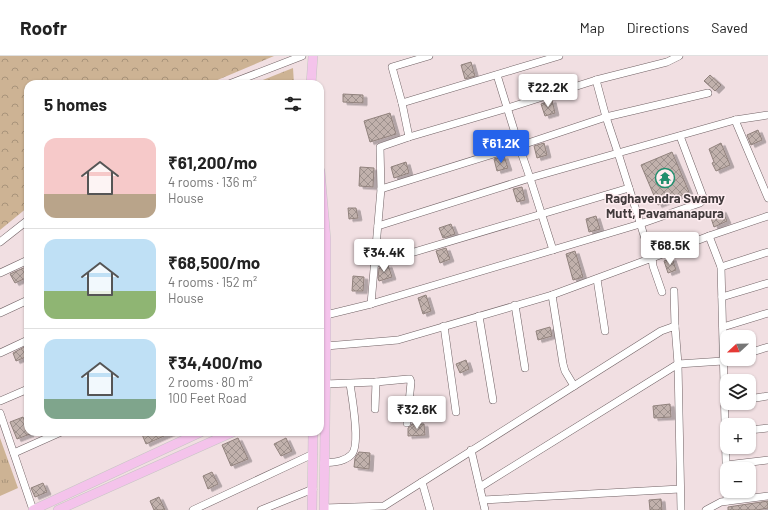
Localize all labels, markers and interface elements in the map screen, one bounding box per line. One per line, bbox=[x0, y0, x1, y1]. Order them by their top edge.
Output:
text: Roofr bbox=[20, 16, 67, 39]
text: Map bbox=[580, 19, 605, 36]
text: Directions bbox=[627, 19, 689, 36]
text: Saved bbox=[711, 19, 748, 36]
pin: ₹22.2K bbox=[515, 74, 581, 108]
text: ₹22.2K bbox=[528, 79, 568, 95]
icon: filters bbox=[282, 93, 304, 115]
text: 5 homes bbox=[44, 94, 107, 114]
pin: ₹61.2K bbox=[468, 130, 534, 164]
text: ₹61.2K bbox=[482, 135, 520, 151]
text: ₹61,200/mo bbox=[168, 152, 257, 172]
icon: home bbox=[76, 154, 124, 202]
temple icon: Raghavendra Swamy Mutt, Pavamanapura bbox=[654, 167, 676, 189]
text: 4 rooms · 136 m² bbox=[168, 174, 257, 190]
text: House bbox=[168, 190, 204, 206]
place label: Raghavendra Swamy Mutt, Pavamanapura bbox=[605, 190, 725, 221]
pin: ₹68.5K bbox=[637, 232, 703, 266]
text: ₹68.5K bbox=[650, 237, 690, 253]
pin: ₹34.4K bbox=[351, 239, 417, 273]
text: ₹34.4K bbox=[363, 244, 405, 260]
text: ₹68,500/mo bbox=[168, 252, 260, 272]
icon: home bbox=[76, 255, 124, 303]
text: 4 rooms · 152 m² bbox=[168, 274, 257, 290]
text: House bbox=[168, 290, 204, 306]
north arrow bbox=[720, 330, 756, 366]
map controls bbox=[720, 330, 756, 498]
text: ₹34,400/mo bbox=[168, 352, 263, 372]
icon: home bbox=[76, 355, 124, 403]
text: 2 rooms · 80 m² bbox=[168, 374, 253, 390]
button: layers bbox=[720, 374, 756, 410]
text: 100 Feet Road bbox=[168, 390, 247, 406]
pin: ₹32.6K bbox=[384, 396, 450, 430]
text: ₹32.6K bbox=[397, 401, 437, 417]
button: + bbox=[720, 418, 756, 454]
button: − bbox=[720, 462, 756, 498]

